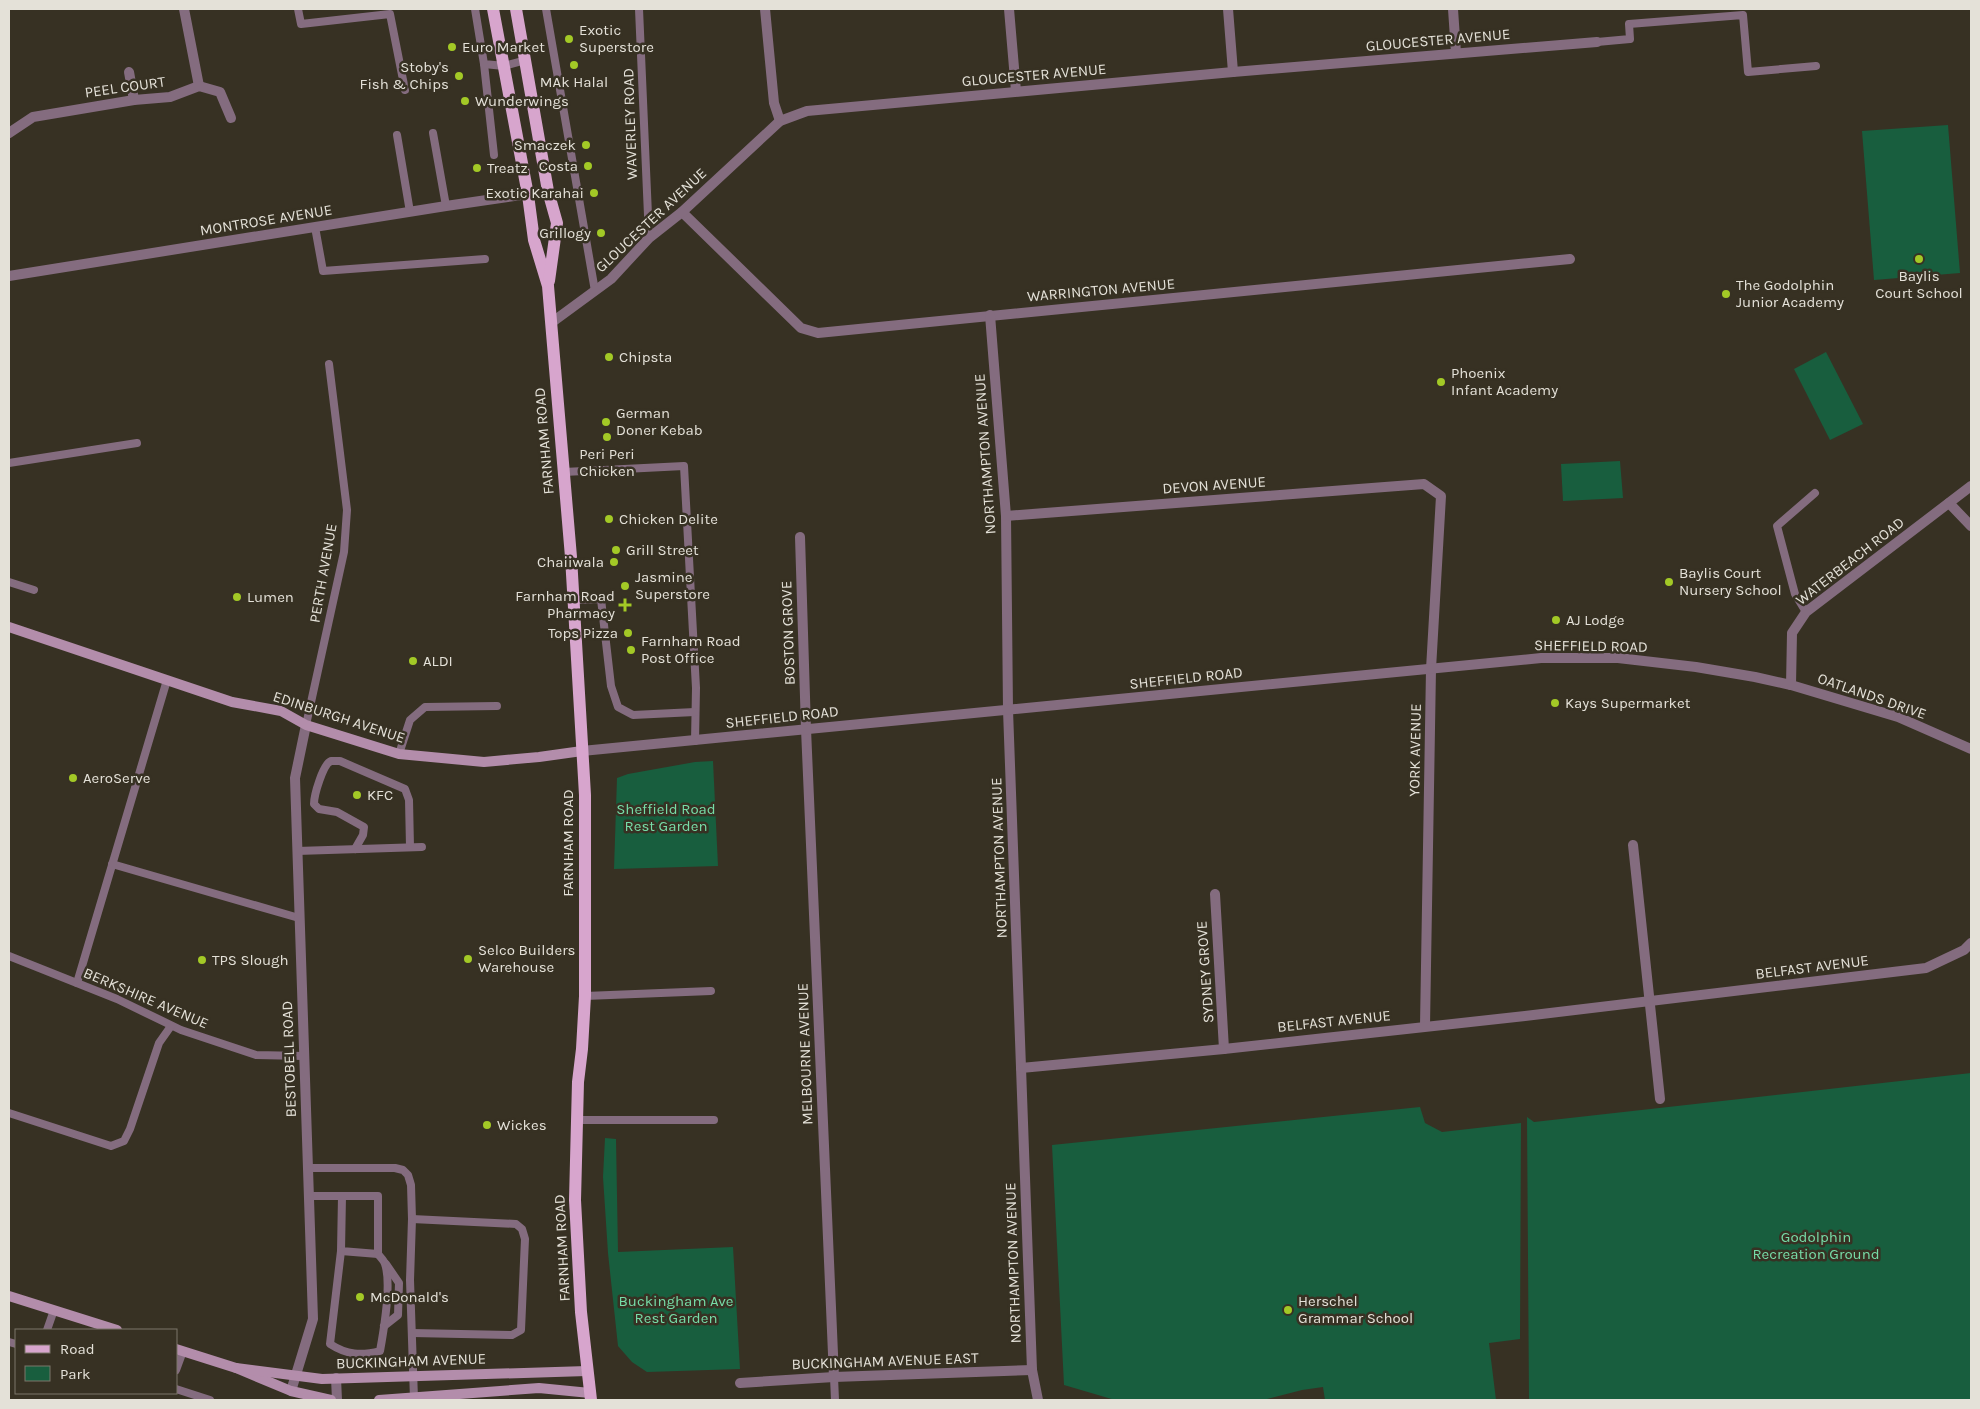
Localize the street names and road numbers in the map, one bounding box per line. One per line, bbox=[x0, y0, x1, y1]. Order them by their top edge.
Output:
street label: GLOUCESTER AVENUE bbox=[1365, 25, 1511, 55]
street label: GLOUCESTER AVENUE bbox=[961, 60, 1107, 90]
street label: WAVERLEY ROAD bbox=[619, 68, 641, 180]
street label: PEEL COURT bbox=[84, 72, 167, 102]
street label: GLOUCESTER AVENUE bbox=[592, 164, 710, 276]
street label: MONTROSE AVENUE bbox=[199, 201, 333, 239]
street label: WARRINGTON AVENUE bbox=[1026, 275, 1176, 305]
street label: NORTHAMPTON AVENUE bbox=[970, 373, 1000, 535]
street label: FARNHAM ROAD bbox=[530, 387, 558, 495]
street label: DEVON AVENUE bbox=[1162, 472, 1266, 498]
street label: WATERBEACH ROAD bbox=[1792, 513, 1908, 609]
street label: PERTH AVENUE bbox=[305, 522, 341, 624]
street label: BOSTON GROVE bbox=[777, 581, 799, 685]
street label: SHEFFIELD ROAD bbox=[1534, 636, 1648, 656]
street label: SHEFFIELD ROAD bbox=[1128, 663, 1244, 693]
street label: OATLANDS DRIVE bbox=[1815, 669, 1929, 723]
street label: EDINBURGH AVENUE bbox=[271, 687, 407, 747]
street label: SHEFFIELD ROAD bbox=[724, 702, 840, 732]
street label: YORK AVENUE bbox=[1405, 703, 1425, 797]
street label: NORTHAMPTON AVENUE bbox=[987, 777, 1011, 939]
street label: FARNHAM ROAD bbox=[559, 789, 577, 897]
street label: SYDNEY GROVE bbox=[1192, 920, 1218, 1024]
street label: BELFAST AVENUE bbox=[1754, 951, 1870, 983]
street label: BERKSHIRE AVENUE bbox=[81, 964, 211, 1032]
street label: MELBOURNE AVENUE bbox=[794, 983, 816, 1125]
street label: BESTOBELL ROAD bbox=[278, 1000, 300, 1118]
street label: BELFAST AVENUE bbox=[1276, 1006, 1392, 1036]
street label: NORTHAMPTON AVENUE bbox=[1001, 1182, 1025, 1344]
street label: FARNHAM ROAD bbox=[550, 1194, 574, 1302]
street label: BUCKINGHAM AVENUE bbox=[336, 1349, 486, 1373]
street label: BUCKINGHAM AVENUE EAST bbox=[791, 1349, 979, 1373]

